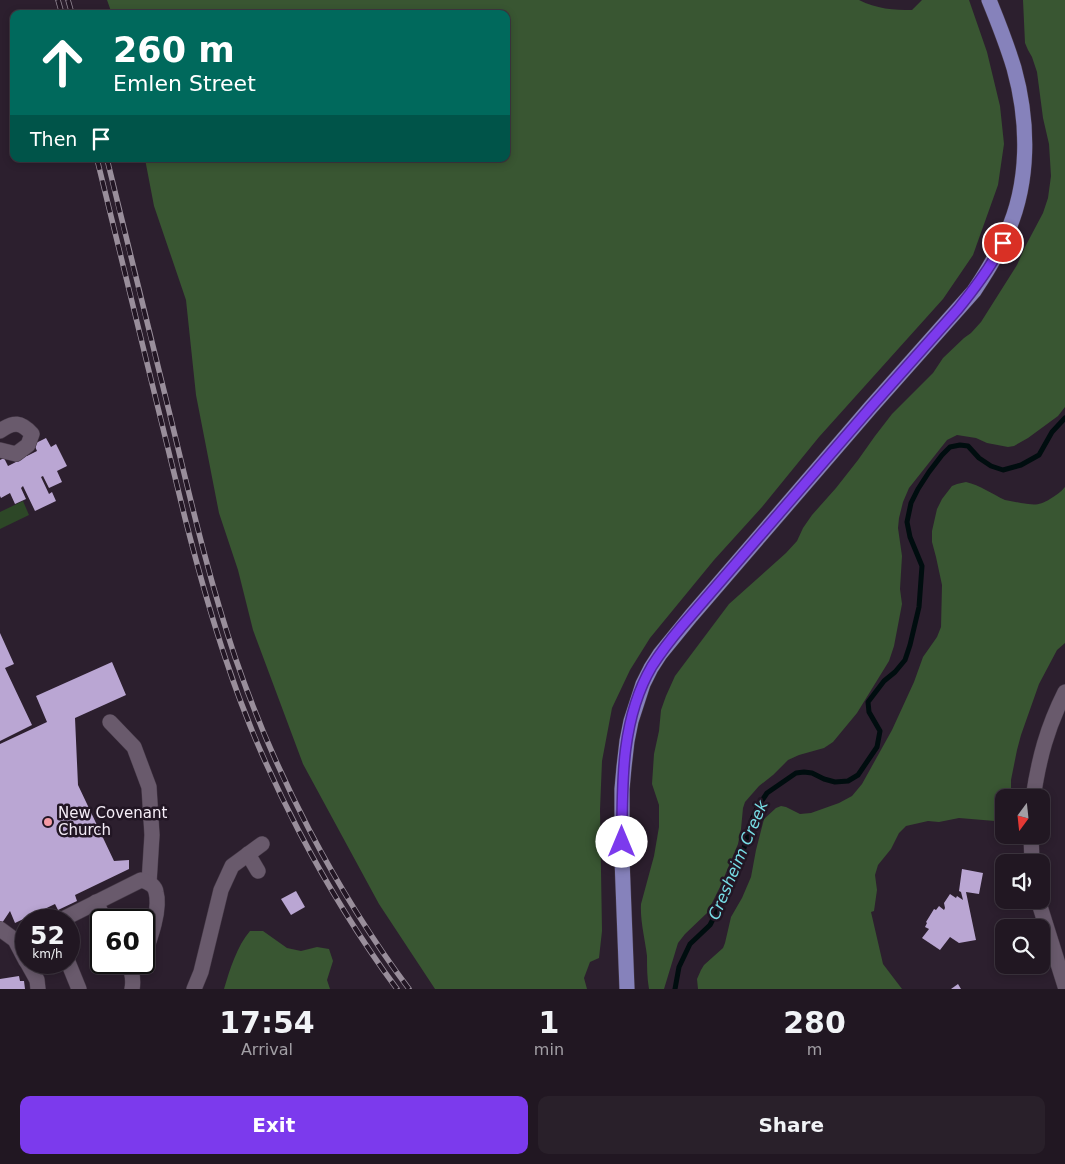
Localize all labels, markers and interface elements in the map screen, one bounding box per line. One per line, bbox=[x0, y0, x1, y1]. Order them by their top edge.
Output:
icon: ahead bbox=[30, 30, 95, 95]
text: 260 m bbox=[113, 30, 235, 70]
text: Emlen Street bbox=[113, 71, 256, 96]
icon: arrive bbox=[87, 125, 115, 153]
text: Then bbox=[30, 128, 77, 150]
pin bbox=[982, 222, 1024, 264]
icon: arrive bbox=[989, 229, 1017, 257]
north arrow bbox=[995, 789, 1050, 844]
map controls bbox=[995, 789, 1050, 974]
water label: Cresheim Creek bbox=[704, 797, 772, 923]
place label: New Covenant Church bbox=[58, 804, 167, 839]
position arrow bbox=[595, 815, 647, 867]
marker: New Covenant Church bbox=[42, 816, 54, 828]
button: sound bbox=[995, 854, 1050, 909]
speed limit sign: 60 bbox=[90, 909, 155, 974]
button: search bbox=[995, 919, 1050, 974]
text: 52 bbox=[30, 921, 65, 950]
text: km/h bbox=[32, 947, 63, 961]
text: 17:54 bbox=[219, 1005, 315, 1040]
text: 1 bbox=[538, 1005, 559, 1040]
text: 280 bbox=[783, 1005, 846, 1040]
text: Arrival bbox=[241, 1040, 293, 1059]
text: min bbox=[534, 1040, 564, 1059]
text: m bbox=[807, 1040, 822, 1059]
button: Exit bbox=[20, 1096, 528, 1154]
button: Share bbox=[538, 1096, 1045, 1154]

